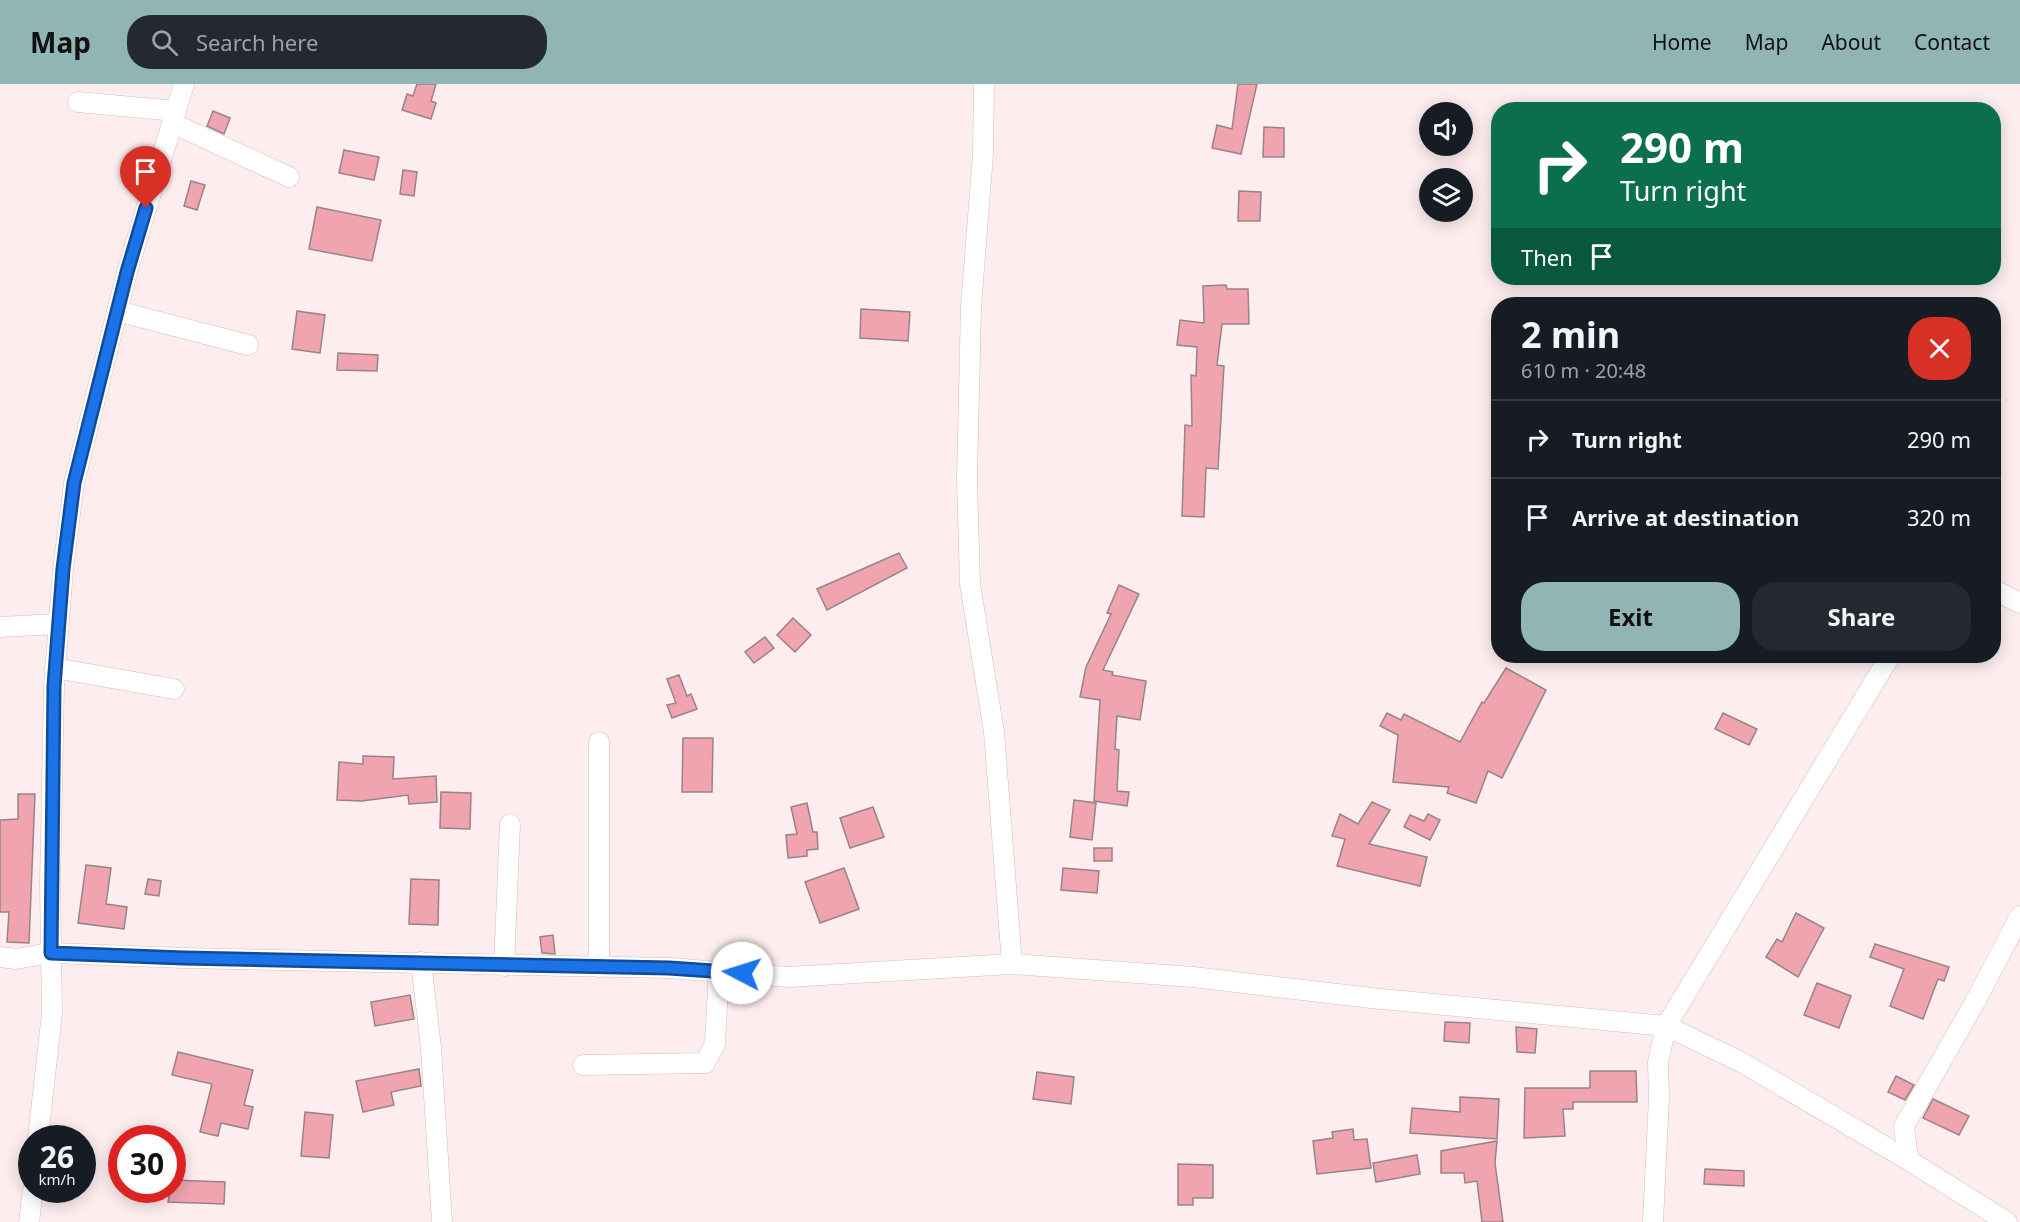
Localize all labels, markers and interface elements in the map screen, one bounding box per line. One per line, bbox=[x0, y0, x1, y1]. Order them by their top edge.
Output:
search box bbox=[127, 15, 547, 69]
text: Map bbox=[30, 23, 91, 61]
icon: search bbox=[148, 26, 181, 59]
text: Search here bbox=[196, 27, 318, 57]
text: Home bbox=[1652, 28, 1712, 56]
text: Map bbox=[1745, 28, 1788, 56]
text: About bbox=[1821, 28, 1881, 56]
text: Contact bbox=[1914, 28, 1990, 56]
map controls bbox=[1419, 102, 1473, 222]
button: sound bbox=[1419, 102, 1473, 156]
text: 290 m bbox=[1620, 118, 1744, 175]
icon: right bbox=[1521, 126, 1599, 204]
pin bbox=[120, 146, 171, 208]
icon: arrive bbox=[129, 155, 162, 188]
button: layers bbox=[1419, 168, 1473, 222]
text: Turn right bbox=[1620, 172, 1746, 209]
icon: arrive bbox=[1585, 240, 1618, 273]
text: Then bbox=[1521, 242, 1573, 272]
text: 2 min bbox=[1521, 310, 1620, 359]
button: close bbox=[1908, 317, 1971, 380]
text: 610 m · 20:48 bbox=[1521, 357, 1646, 384]
icon: right bbox=[1521, 423, 1554, 456]
text: Turn right bbox=[1572, 424, 1682, 454]
text: 290 m bbox=[1907, 424, 1971, 454]
icon: arrive bbox=[1521, 501, 1554, 534]
text: Arrive at destination bbox=[1572, 502, 1799, 532]
text: 320 m bbox=[1907, 502, 1971, 532]
button: Exit bbox=[1521, 582, 1740, 651]
button: Share bbox=[1752, 582, 1971, 651]
position arrow bbox=[710, 941, 774, 1005]
speed limit sign: 30 bbox=[108, 1125, 186, 1203]
text: 26 bbox=[40, 1136, 74, 1177]
text: km/h bbox=[39, 1169, 75, 1189]

